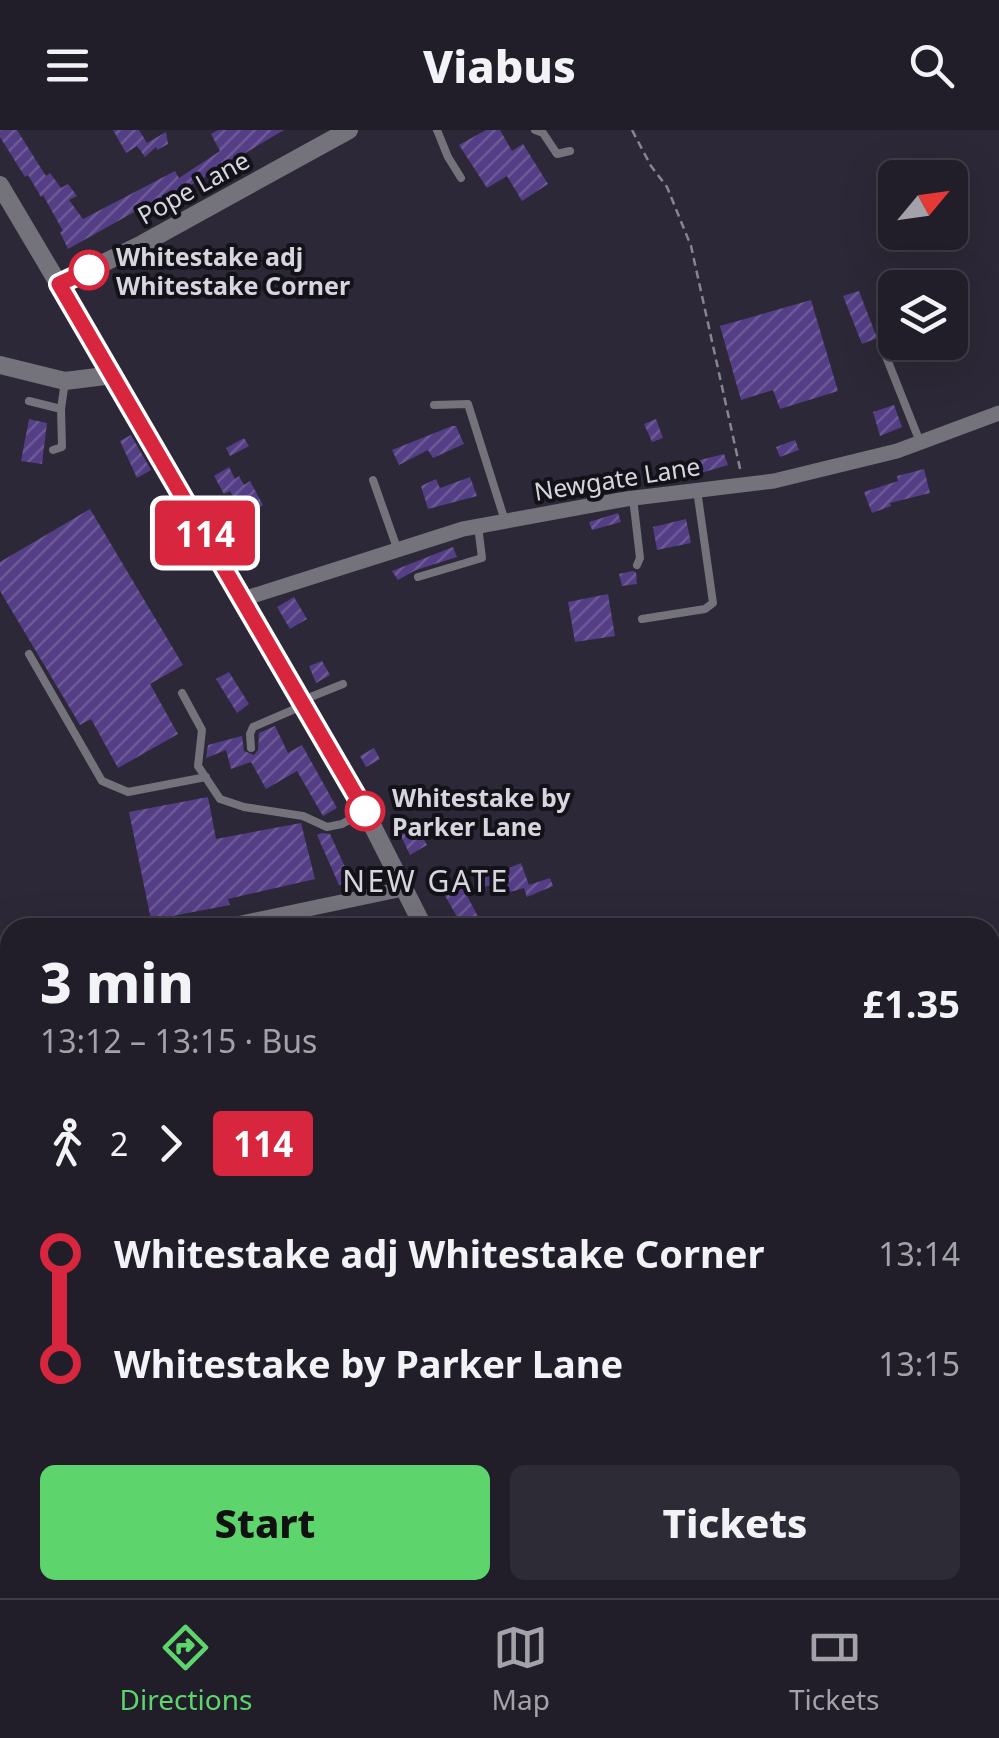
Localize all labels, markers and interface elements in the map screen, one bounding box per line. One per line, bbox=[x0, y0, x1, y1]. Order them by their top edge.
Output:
text: Viabus bbox=[423, 35, 576, 96]
icon: menu bbox=[40, 38, 95, 93]
icon: search bbox=[904, 38, 959, 93]
street label: Pope Lane bbox=[131, 142, 255, 232]
north arrow bbox=[878, 160, 968, 250]
map controls bbox=[878, 160, 968, 360]
place label: Whitestake adj Whitestake Corner bbox=[116, 239, 350, 302]
marker: Whitestake adj Whitestake Corner bbox=[70, 251, 108, 289]
button: layers bbox=[878, 270, 968, 360]
street label: Newgate Lane bbox=[531, 448, 703, 508]
line badge: 114 bbox=[148, 500, 262, 566]
text: 114 bbox=[175, 510, 235, 557]
place label: Whitestake by Parker Lane bbox=[392, 780, 571, 843]
marker: Whitestake by Parker Lane bbox=[346, 792, 384, 830]
district label: NEW GATE bbox=[342, 860, 510, 901]
text: 3 min bbox=[40, 944, 194, 1019]
text: £1.35 bbox=[862, 977, 960, 1029]
text: 13:12 – 13:15 · Bus bbox=[40, 1019, 317, 1062]
icon: walk bbox=[40, 1116, 95, 1171]
icon: forward bbox=[143, 1116, 198, 1171]
text: 114 bbox=[233, 1120, 293, 1167]
text: 2 bbox=[110, 1122, 128, 1165]
text: Whitestake adj Whitestake Corner bbox=[114, 1227, 764, 1279]
text: 13:14 bbox=[878, 1232, 960, 1275]
text: Whitestake by Parker Lane bbox=[114, 1337, 623, 1389]
text: 13:15 bbox=[878, 1342, 960, 1385]
button: Start bbox=[40, 1465, 490, 1580]
button: Tickets bbox=[510, 1465, 960, 1580]
tab: Directions bbox=[120, 1620, 252, 1718]
tab: Map bbox=[492, 1620, 550, 1718]
tab: Tickets bbox=[789, 1620, 879, 1718]

